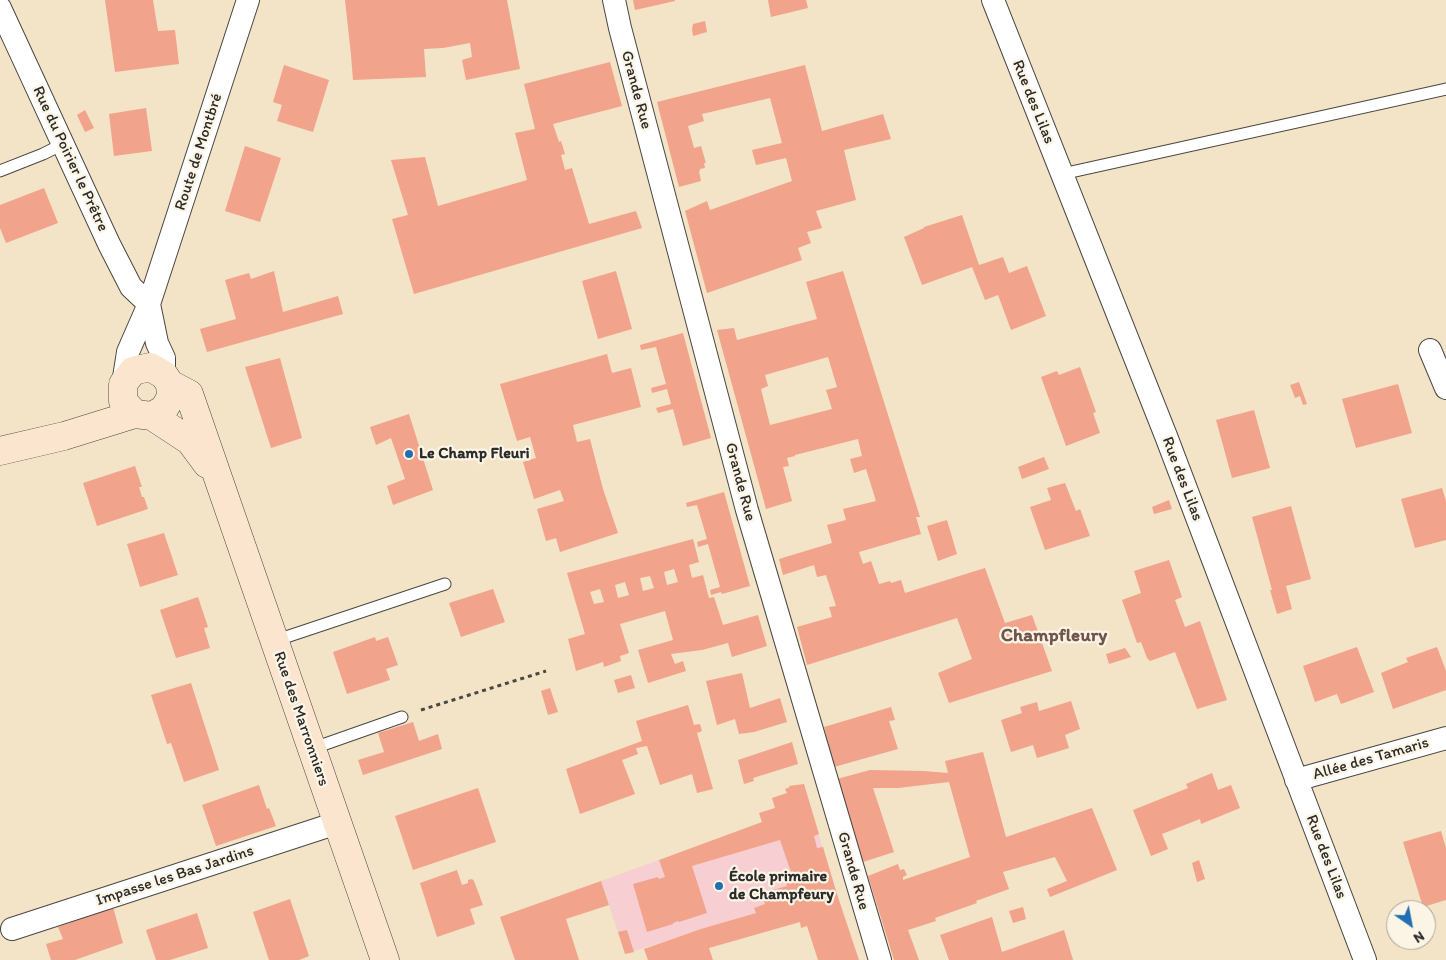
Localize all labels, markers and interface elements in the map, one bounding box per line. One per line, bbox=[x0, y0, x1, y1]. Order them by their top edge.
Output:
street label: Grande Rue bbox=[616, 49, 656, 131]
street label: Rue des Lilas bbox=[1008, 57, 1058, 147]
street label: Rue du Poirier le Prêtre bbox=[28, 83, 112, 235]
street label: Route de Montbré bbox=[171, 91, 227, 213]
street label: Rue des Lilas bbox=[1157, 434, 1207, 524]
street label: Grande Rue bbox=[720, 441, 760, 523]
place label: Le Champ Fleuri bbox=[419, 444, 530, 464]
marker: Le Champ Fleuri bbox=[403, 448, 415, 460]
district label: Champfleury bbox=[1001, 625, 1107, 647]
street label: Rue des Marronniers bbox=[269, 649, 333, 789]
street label: Allée des Tamaris bbox=[1311, 733, 1431, 785]
street label: Rue des Lilas bbox=[1301, 812, 1351, 902]
street label: Grande Rue bbox=[833, 830, 873, 912]
street label: Impasse les Bas Jardins bbox=[94, 841, 256, 911]
place label: École primaire de Champfeury bbox=[729, 867, 834, 905]
marker: École primaire de Champfeury bbox=[713, 880, 725, 892]
north arrow bbox=[1386, 900, 1436, 950]
text: N bbox=[1410, 927, 1427, 947]

